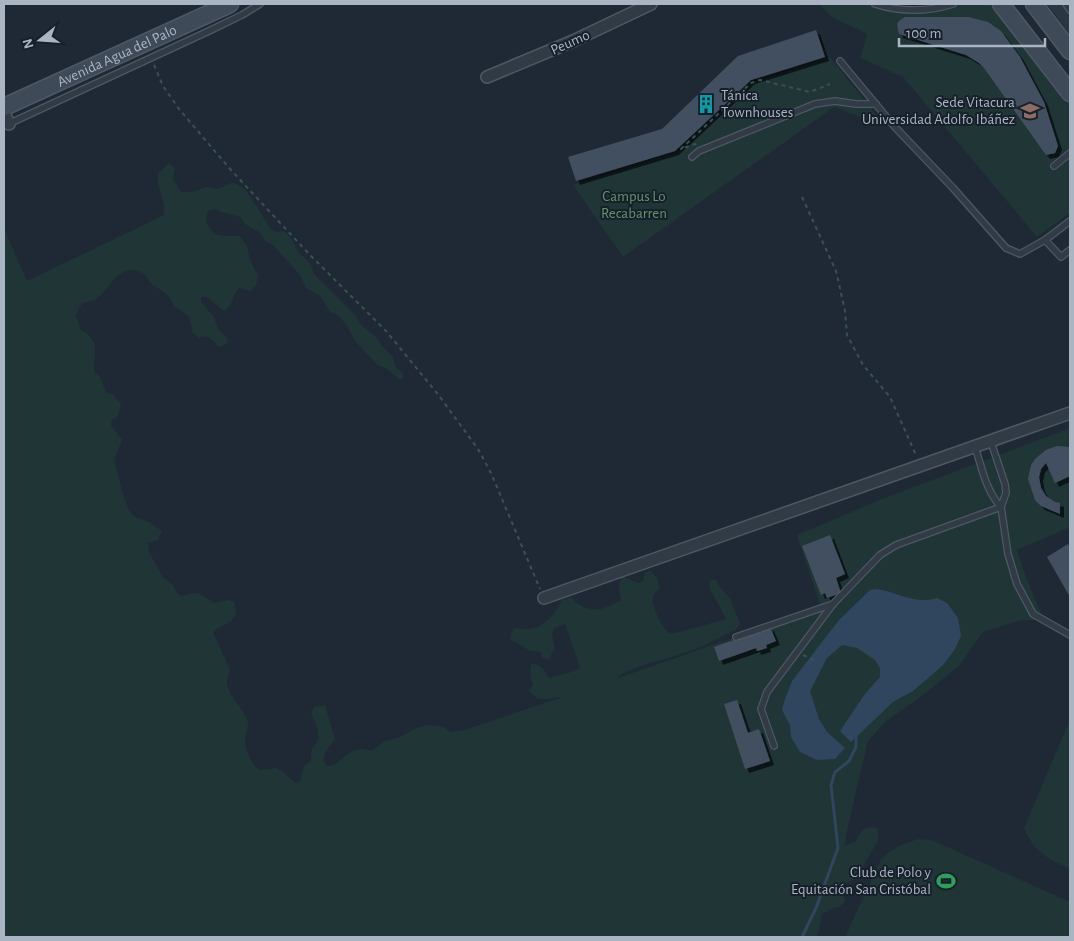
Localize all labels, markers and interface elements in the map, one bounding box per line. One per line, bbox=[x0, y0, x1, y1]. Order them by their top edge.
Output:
north arrow bbox=[15, 15, 65, 65]
scale bar bbox=[899, 15, 1045, 47]
street label: Avenida Agua del Palo bbox=[55, 22, 179, 90]
text: 100 m bbox=[906, 26, 941, 41]
street label: Peumo bbox=[548, 27, 592, 58]
text: N bbox=[20, 37, 37, 50]
place label: Tánica Townhouses bbox=[721, 88, 793, 120]
building icon: Tánica Townhouses bbox=[695, 93, 717, 115]
place label: Sede Vitacura Universidad Adolfo Ibáñez bbox=[862, 95, 1015, 127]
school or university icon: Sede Vitacura Universidad Adolfo Ibáñez bbox=[1019, 100, 1041, 122]
park label: Campus Lo Recabarren bbox=[601, 189, 667, 221]
place label: Club de Polo y Equitación San Cristóbal bbox=[791, 865, 932, 897]
sports icon: Club de Polo y Equitación San Cristóbal bbox=[935, 870, 957, 892]

